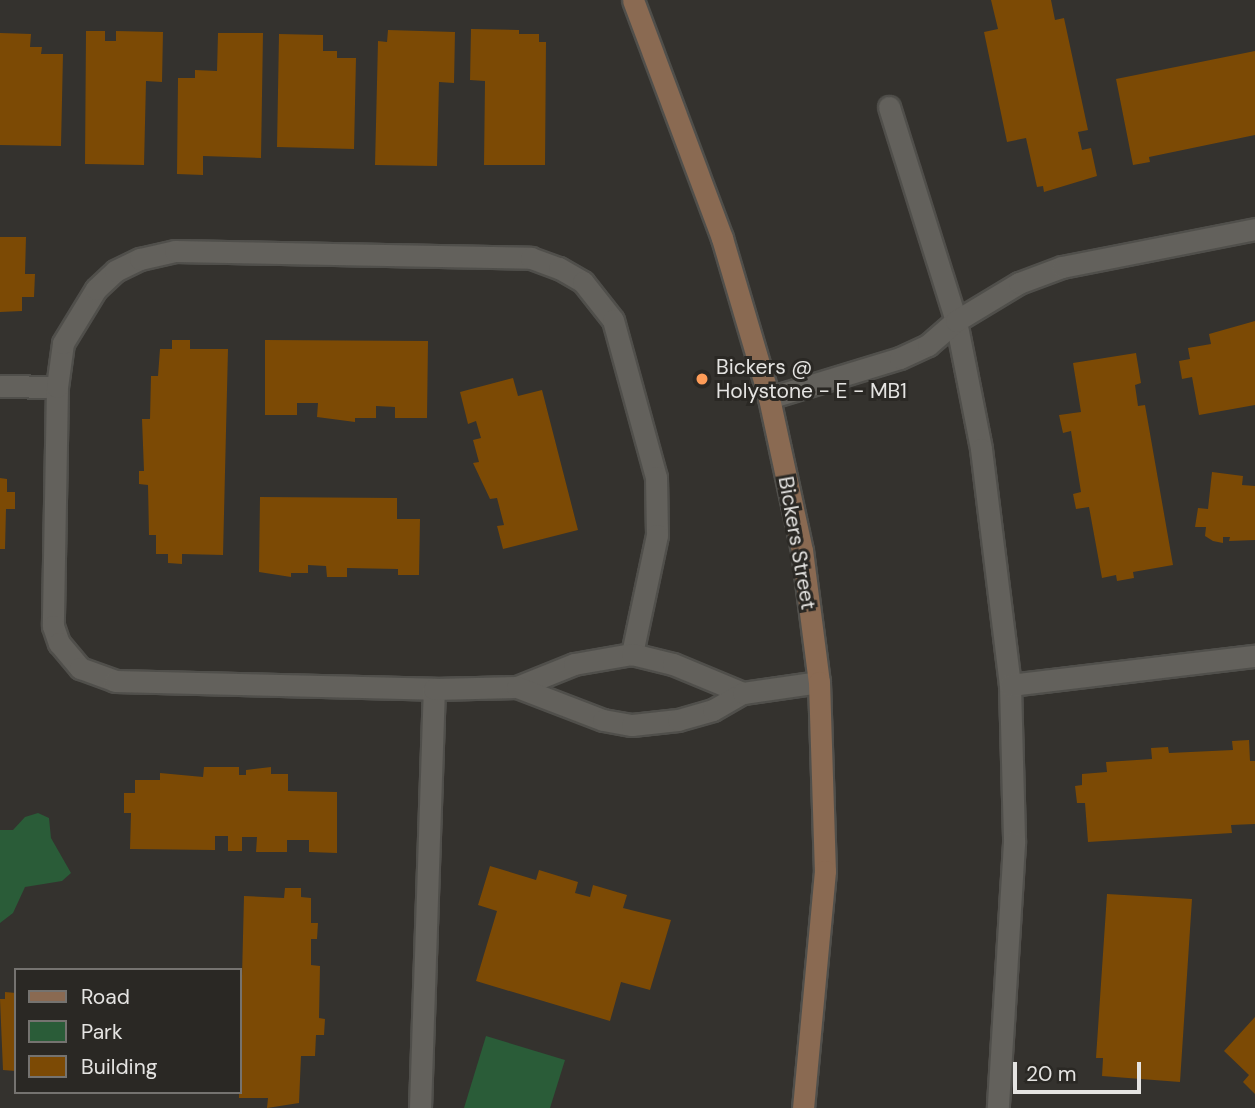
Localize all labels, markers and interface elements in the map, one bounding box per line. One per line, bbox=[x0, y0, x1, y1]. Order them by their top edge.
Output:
place label: Bickers @ Holystone - E - MB1 bbox=[716, 354, 907, 404]
marker: Bickers @ Holystone - E - MB1 bbox=[694, 371, 710, 387]
street label: Bickers Street bbox=[773, 474, 821, 612]
legend bbox=[14, 968, 242, 1094]
text: Road bbox=[81, 983, 130, 1011]
text: Park bbox=[81, 1018, 122, 1046]
scale bar bbox=[1017, 1048, 1145, 1092]
text: Building bbox=[81, 1053, 157, 1081]
text: 20 m bbox=[1026, 1060, 1077, 1088]

